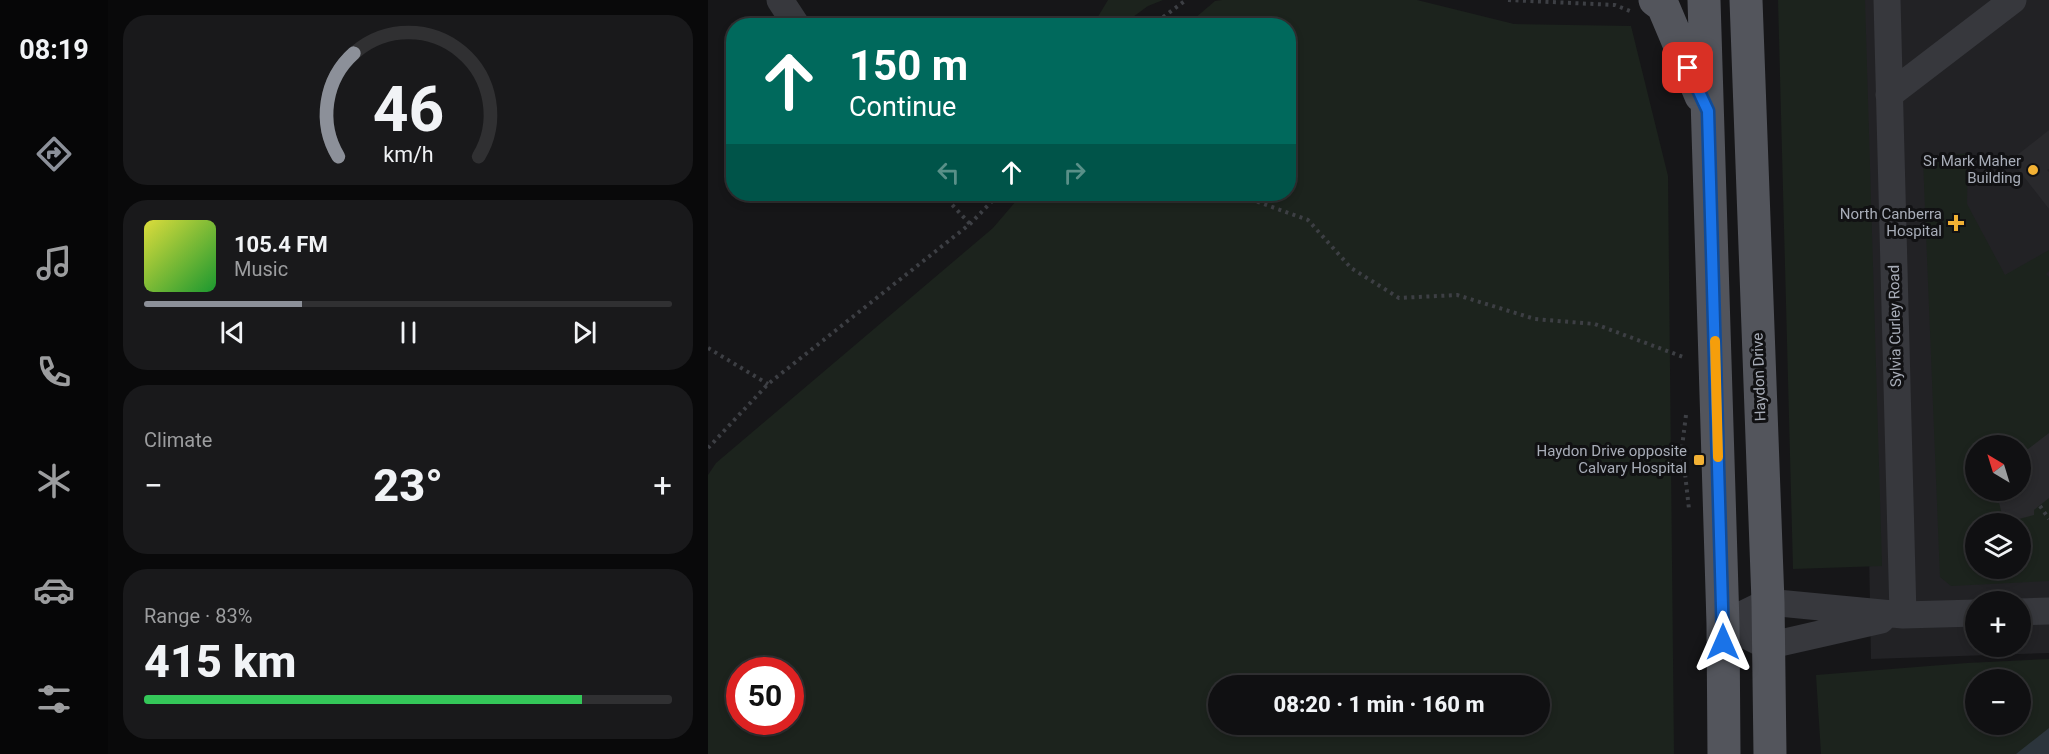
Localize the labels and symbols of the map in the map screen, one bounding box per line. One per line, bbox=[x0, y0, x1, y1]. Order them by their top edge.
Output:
pin bbox=[1662, 42, 1713, 93]
place label: Sr Mark Maher Building bbox=[1923, 152, 2021, 187]
marker: Sr Mark Maher Building bbox=[2026, 163, 2040, 177]
place label: North Canberra Hospital bbox=[1840, 205, 1942, 240]
marker: North Canberra Hospital bbox=[1947, 214, 1965, 232]
street label: Sylvia Curley Road bbox=[1885, 265, 1905, 387]
street label: Haydon Drive bbox=[1748, 332, 1770, 422]
north arrow bbox=[1965, 435, 2031, 501]
place label: Haydon Drive opposite Calvary Hospital bbox=[1537, 442, 1687, 477]
marker: Haydon Drive opposite Calvary Hospital bbox=[1692, 453, 1706, 467]
position arrow bbox=[1691, 610, 1755, 674]
speed limit sign: 50 bbox=[726, 657, 804, 735]

